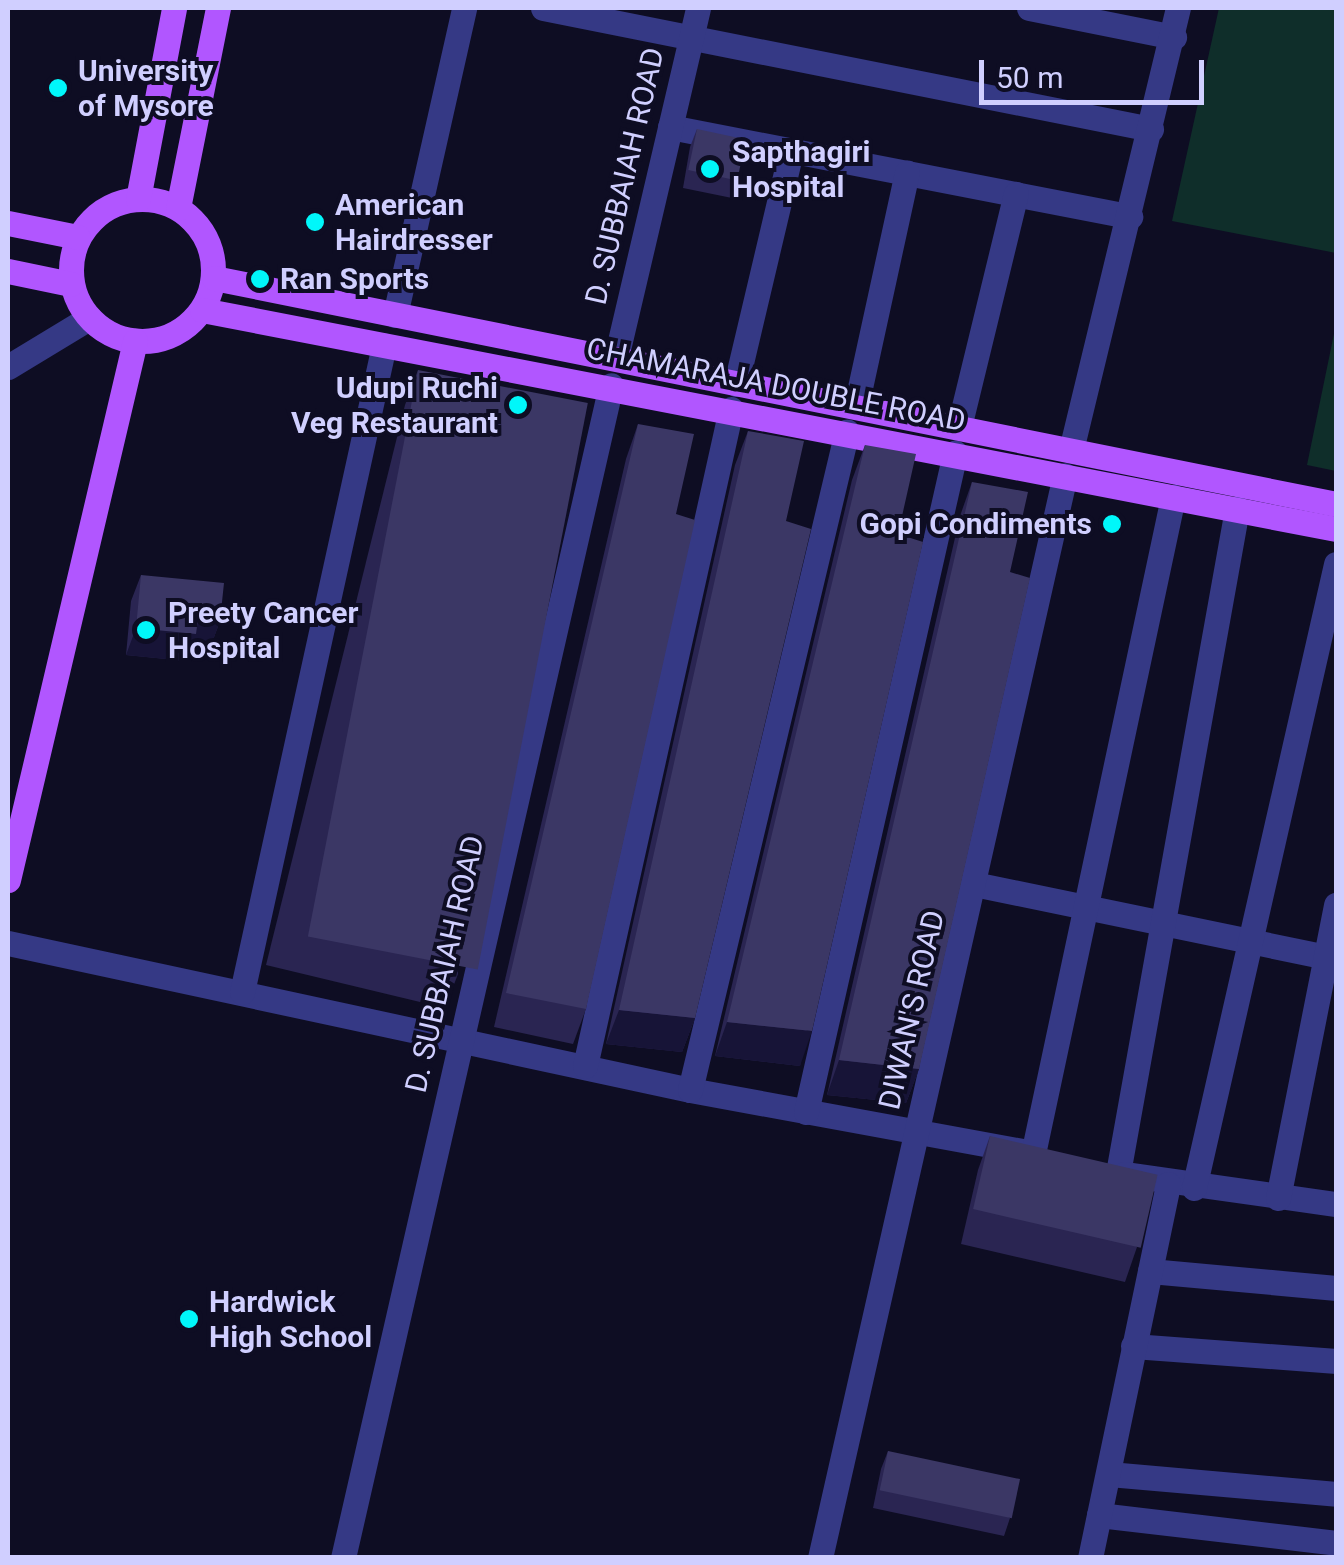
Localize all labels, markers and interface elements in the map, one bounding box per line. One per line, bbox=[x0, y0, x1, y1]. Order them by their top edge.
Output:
scale bar bbox=[984, 40, 1209, 102]
street label: D. SUBBAIAH ROAD bbox=[578, 44, 672, 308]
place label: University of Mysore bbox=[78, 53, 214, 124]
text: 50 m bbox=[996, 60, 1063, 95]
marker: University of Mysore bbox=[47, 77, 69, 99]
place label: Sapthagiri Hospital bbox=[732, 134, 870, 204]
marker: Sapthagiri Hospital bbox=[697, 156, 723, 182]
place label: American Hairdresser bbox=[335, 187, 493, 258]
marker: American Hairdresser bbox=[304, 211, 326, 233]
place label: Ran Sports bbox=[280, 261, 429, 297]
marker: Ran Sports bbox=[249, 268, 271, 290]
street label: CHAMARAJA DOUBLE ROAD bbox=[583, 331, 969, 439]
place label: Udupi Ruchi Veg Restaurant bbox=[291, 370, 498, 440]
marker: Udupi Ruchi Veg Restaurant bbox=[507, 394, 529, 416]
place label: Gopi Condiments bbox=[860, 506, 1092, 542]
marker: Gopi Condiments bbox=[1101, 513, 1123, 535]
place label: Preety Cancer Hospital bbox=[168, 595, 358, 666]
marker: Preety Cancer Hospital bbox=[133, 617, 159, 643]
street label: D. SUBBAIAH ROAD bbox=[398, 832, 492, 1096]
street label: DIWAN'S ROAD bbox=[872, 907, 952, 1113]
place label: Hardwick High School bbox=[209, 1284, 372, 1354]
marker: Hardwick High School bbox=[178, 1308, 200, 1330]

